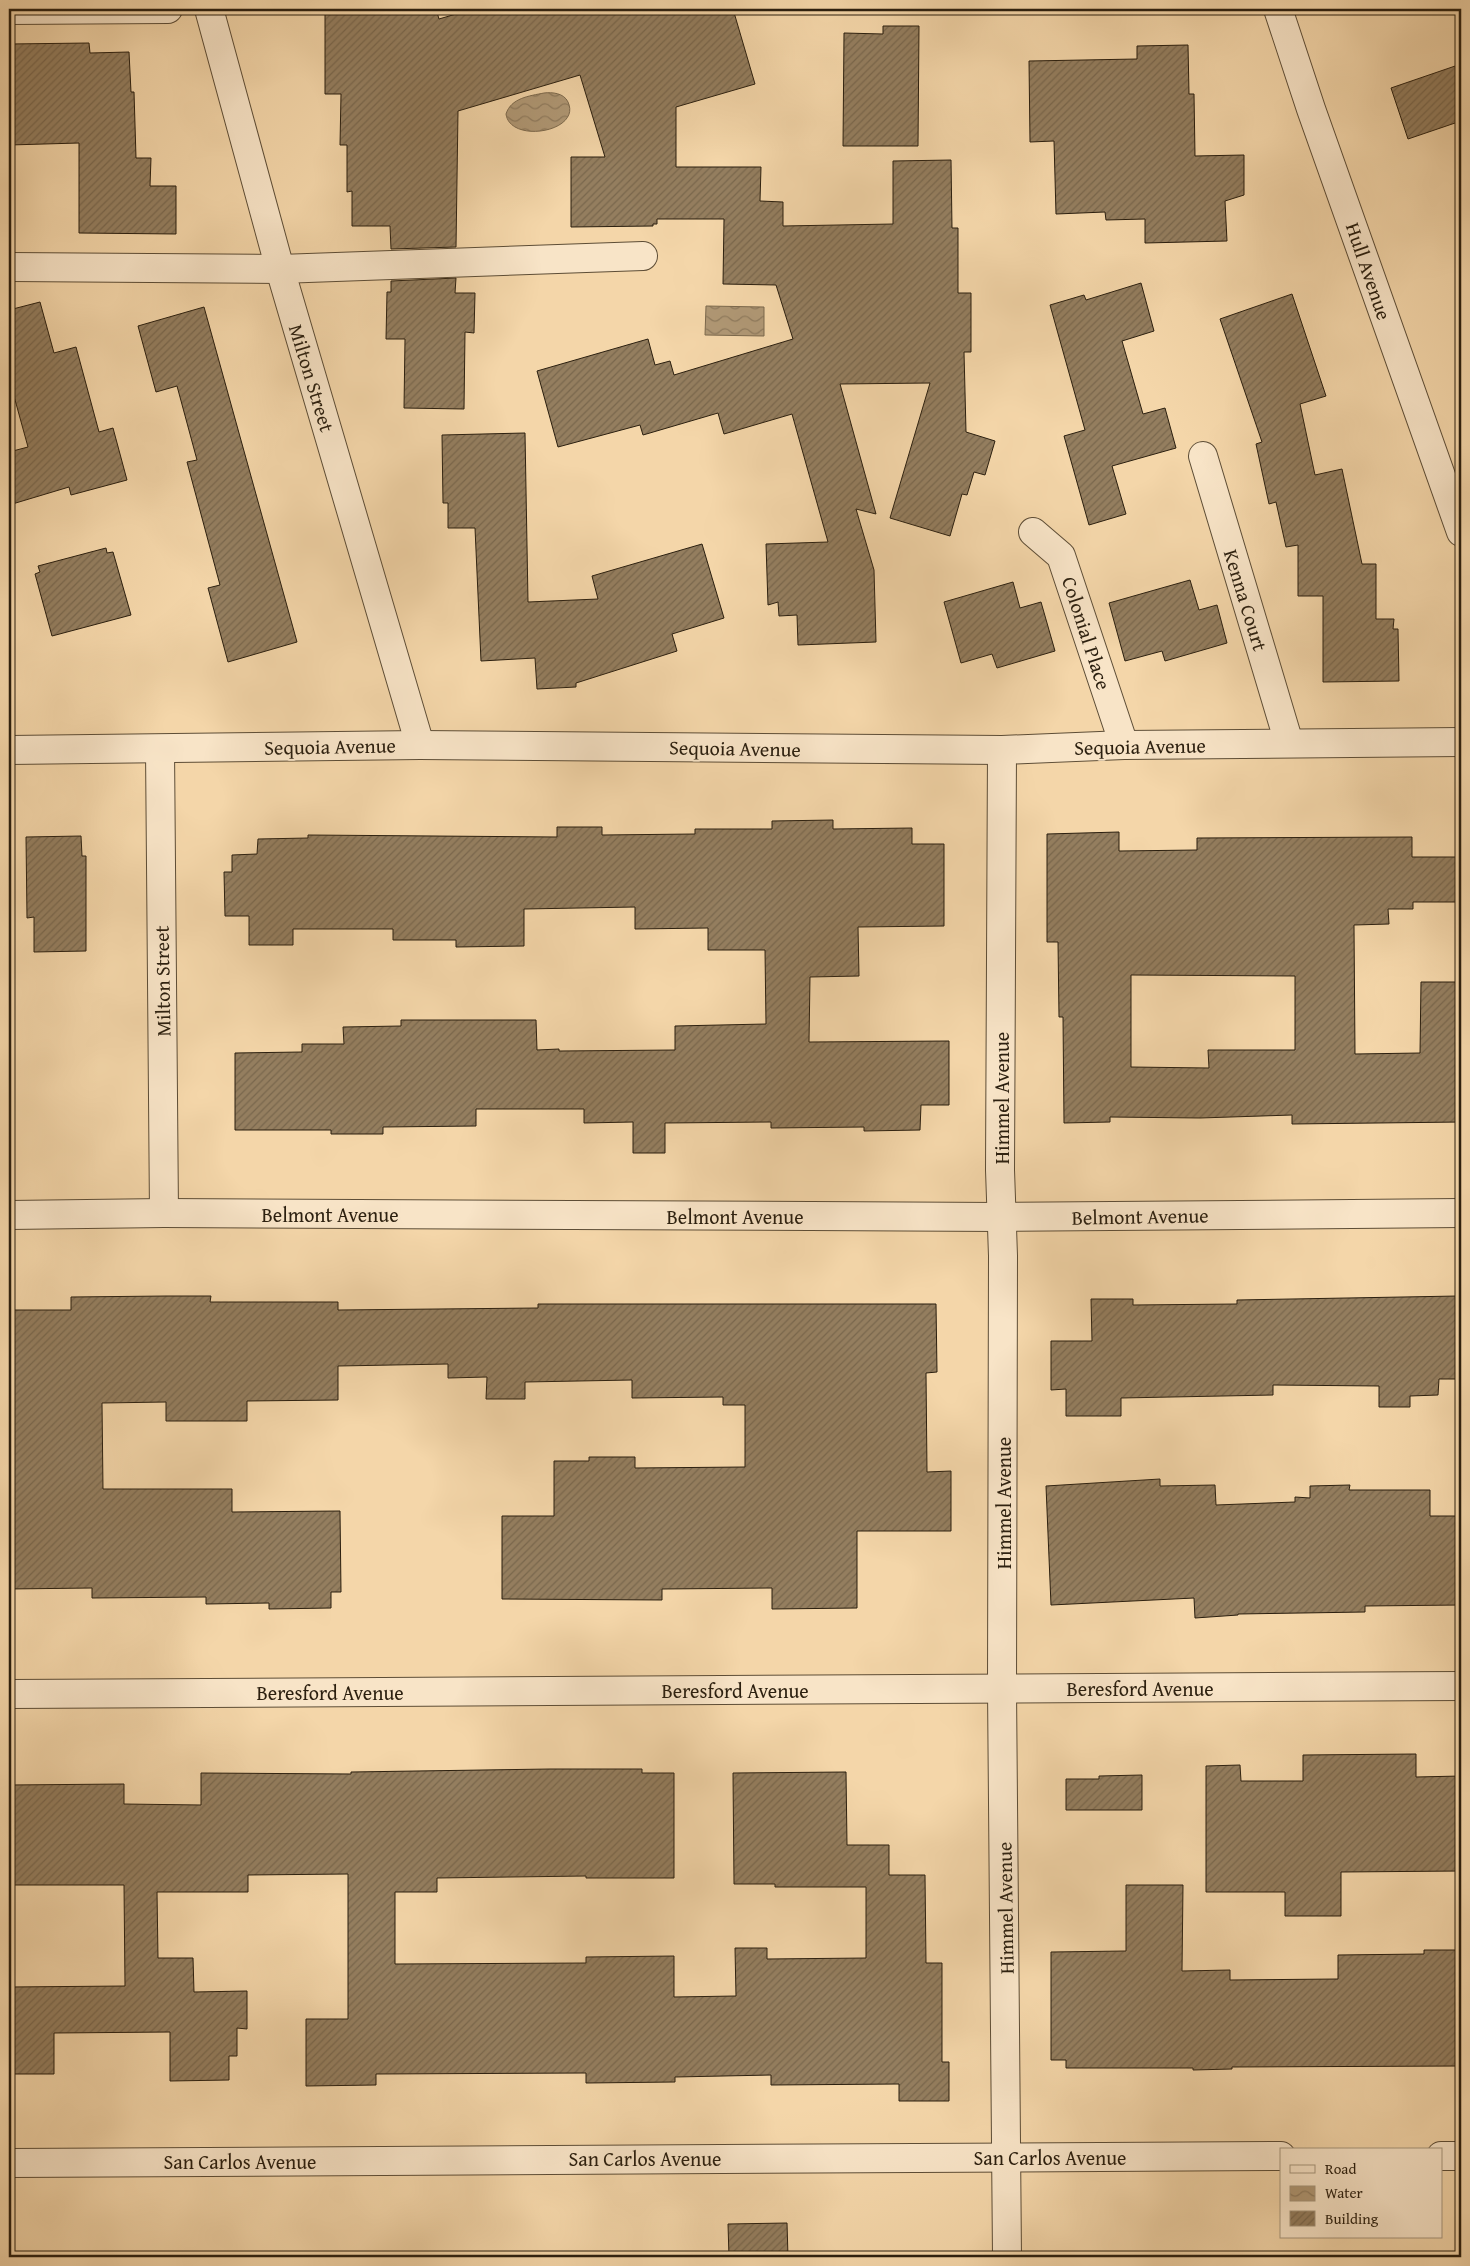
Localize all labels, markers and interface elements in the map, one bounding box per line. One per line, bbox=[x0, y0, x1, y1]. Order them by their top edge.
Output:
street label: Hull Avenue bbox=[1339, 218, 1399, 324]
street label: Milton Street bbox=[282, 321, 342, 435]
street label: Kenna Court bbox=[1217, 546, 1275, 654]
street label: Colonial Place bbox=[1055, 573, 1119, 693]
street label: Sequoia Avenue bbox=[264, 730, 396, 762]
street label: Sequoia Avenue bbox=[1074, 730, 1206, 762]
street label: Sequoia Avenue bbox=[669, 732, 801, 764]
street label: Milton Street bbox=[147, 925, 177, 1037]
street label: Himmel Avenue bbox=[987, 1032, 1016, 1164]
street label: Belmont Avenue bbox=[261, 1200, 399, 1229]
street label: Belmont Avenue bbox=[1071, 1200, 1209, 1232]
street label: Belmont Avenue bbox=[666, 1202, 804, 1231]
street label: Himmel Avenue bbox=[989, 1437, 1018, 1569]
street label: Beresford Avenue bbox=[1066, 1674, 1214, 1703]
street label: Beresford Avenue bbox=[661, 1676, 809, 1705]
street label: Beresford Avenue bbox=[256, 1678, 404, 1707]
street label: Himmel Avenue bbox=[989, 1842, 1021, 1974]
street label: San Carlos Avenue bbox=[973, 2143, 1127, 2172]
street label: San Carlos Avenue bbox=[568, 2144, 722, 2173]
street label: San Carlos Avenue bbox=[163, 2147, 317, 2176]
legend bbox=[1280, 2148, 1442, 2238]
text: Road bbox=[1325, 2158, 1356, 2179]
text: Water bbox=[1325, 2182, 1363, 2203]
text: Building bbox=[1325, 2208, 1379, 2229]

